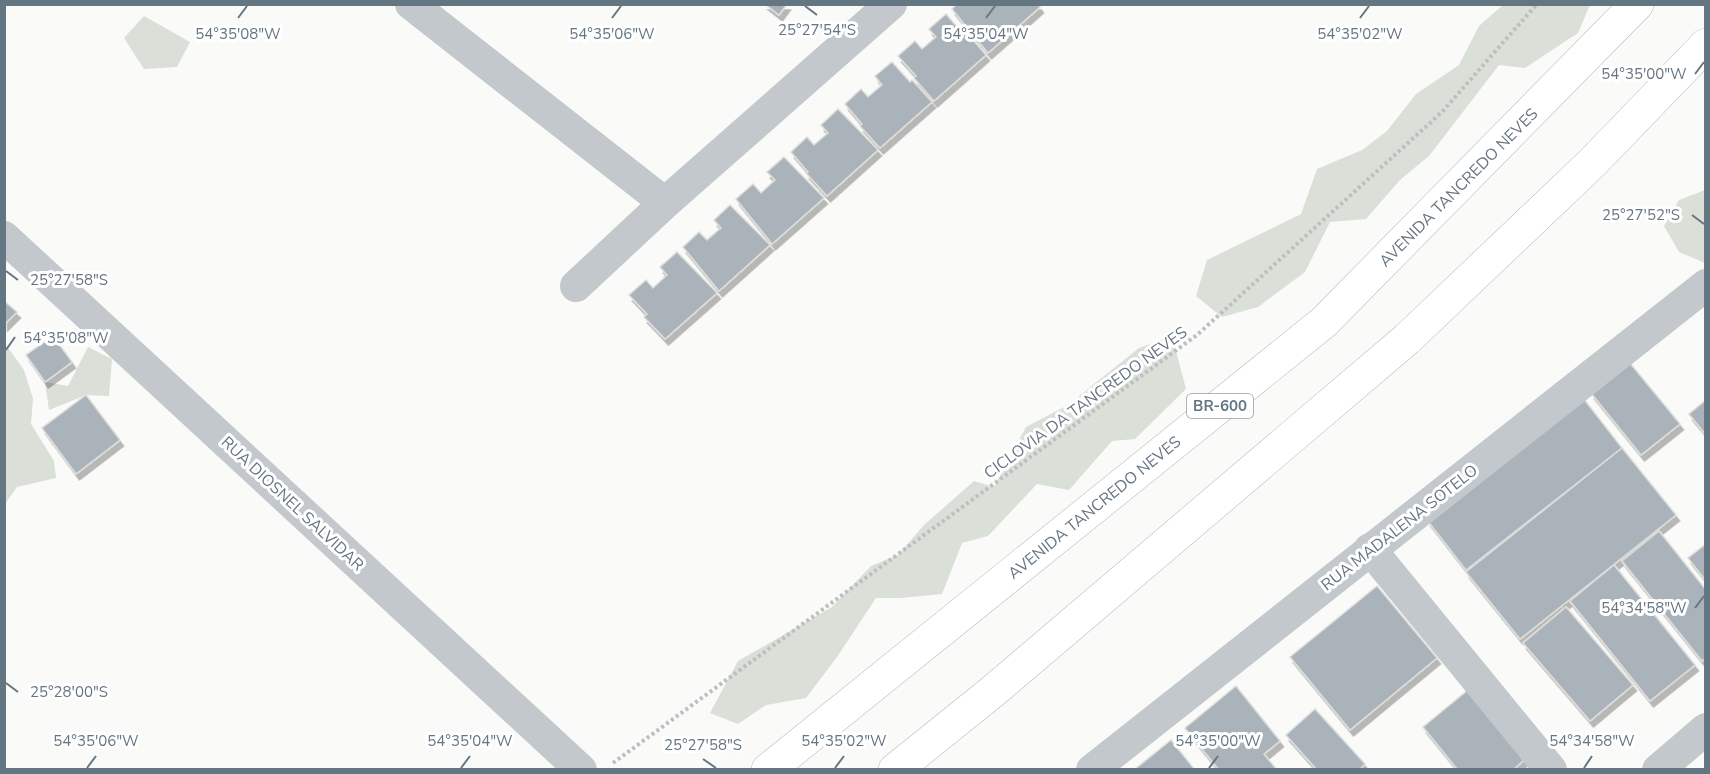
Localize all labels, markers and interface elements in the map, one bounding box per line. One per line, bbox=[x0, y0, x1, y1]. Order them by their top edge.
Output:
text: 25°27'54"S bbox=[778, 20, 856, 40]
text: 54°35'08"W bbox=[195, 24, 281, 44]
text: 54°35'06"W bbox=[569, 24, 655, 44]
text: 54°35'04"W bbox=[943, 24, 1029, 44]
text: 54°35'02"W bbox=[1317, 24, 1403, 44]
text: 54°35'00"W bbox=[1601, 64, 1687, 84]
street label: AVENIDA TANCREDO NEVES bbox=[1374, 103, 1543, 272]
text: 25°27'52"S bbox=[1602, 205, 1680, 225]
text: 25°27'58"S bbox=[30, 270, 108, 290]
street label: CICLOVIA DA TANCREDO NEVES bbox=[980, 321, 1192, 484]
text: 54°35'08"W bbox=[23, 328, 109, 348]
road number: BR-600 bbox=[1187, 394, 1253, 418]
street label: AVENIDA TANCREDO NEVES bbox=[1004, 431, 1186, 584]
street label: RUA DIOSNEL SALVIDAR bbox=[216, 432, 369, 576]
street label: RUA MADALENA SOTELO bbox=[1317, 460, 1482, 596]
text: 54°34'58"W bbox=[1601, 598, 1687, 618]
text: 25°28'00"S bbox=[30, 682, 108, 702]
text: 54°35'06"W bbox=[53, 731, 139, 751]
text: 54°35'04"W bbox=[427, 731, 513, 751]
text: 54°35'02"W bbox=[801, 731, 887, 751]
text: 54°35'00"W bbox=[1175, 731, 1261, 751]
text: 54°34'58"W bbox=[1549, 731, 1635, 751]
text: 25°27'58"S bbox=[664, 735, 742, 755]

